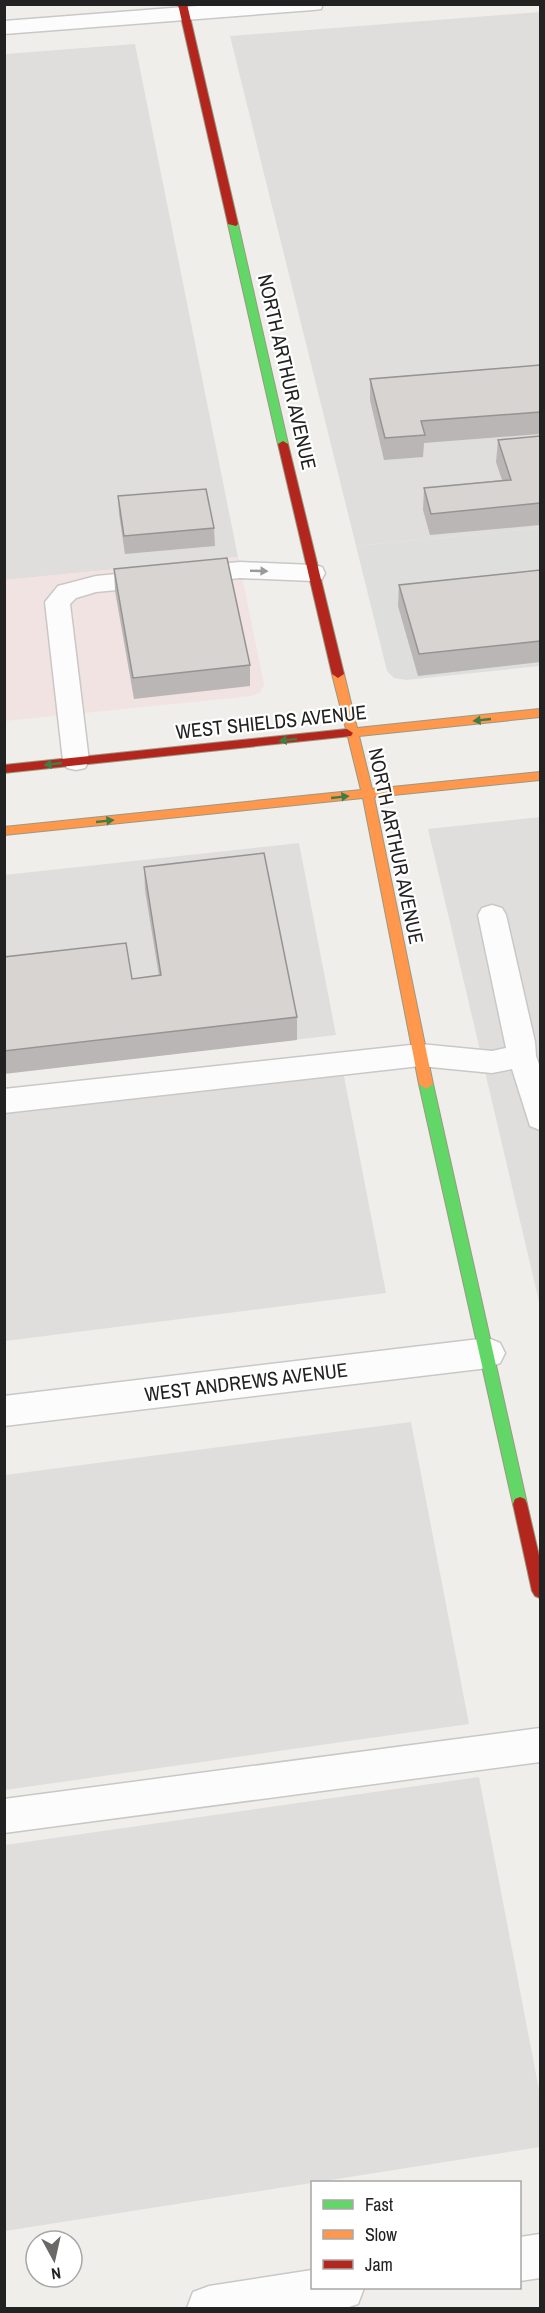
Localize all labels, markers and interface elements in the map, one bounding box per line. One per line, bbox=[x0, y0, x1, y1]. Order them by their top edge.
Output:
street label: NORTH ARTHUR AVENUE bbox=[252, 272, 323, 472]
one-way arrow bbox=[250, 567, 269, 576]
street label: WEST SHIELDS AVENUE bbox=[174, 698, 368, 745]
one-way arrow bbox=[473, 715, 492, 724]
one-way arrow bbox=[279, 735, 298, 745]
street label: NORTH ARTHUR AVENUE bbox=[363, 745, 430, 946]
one-way arrow bbox=[43, 759, 62, 769]
one-way arrow bbox=[331, 792, 350, 802]
one-way arrow bbox=[95, 816, 114, 826]
street label: WEST ANDREWS AVENUE bbox=[143, 1356, 349, 1407]
legend bbox=[311, 2181, 521, 2289]
text: Fast bbox=[365, 2192, 393, 2217]
text: Slow bbox=[365, 2222, 397, 2247]
north arrow bbox=[24, 2229, 84, 2289]
text: Jam bbox=[365, 2252, 393, 2277]
text: N bbox=[50, 2262, 62, 2285]

